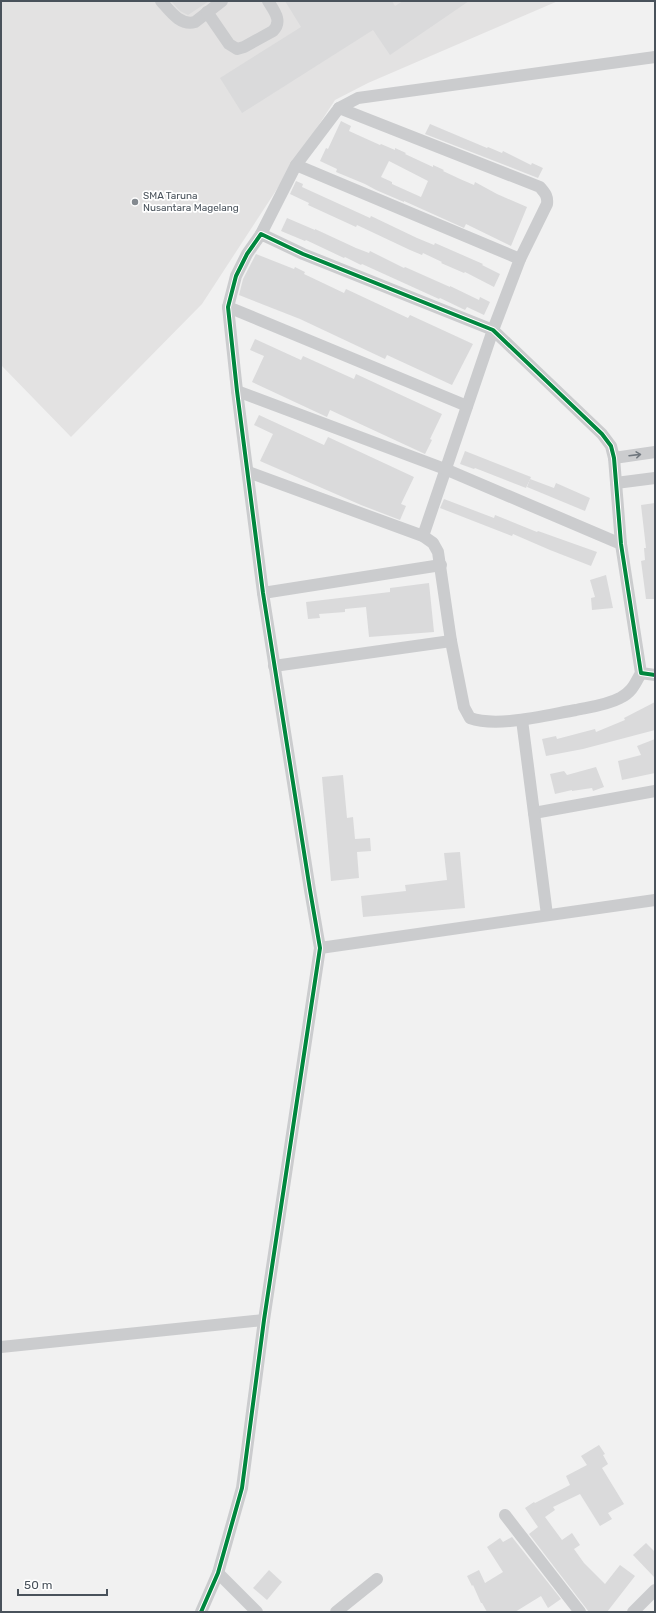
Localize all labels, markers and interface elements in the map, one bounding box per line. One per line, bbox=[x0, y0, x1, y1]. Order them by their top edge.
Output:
place label: SMA Taruna Nusantara Magelang bbox=[143, 190, 239, 214]
marker: SMA Taruna Nusantara Magelang bbox=[130, 197, 140, 207]
one-way arrow bbox=[628, 451, 641, 459]
scale bar bbox=[18, 1571, 107, 1597]
text: 50 m bbox=[24, 1578, 52, 1592]

